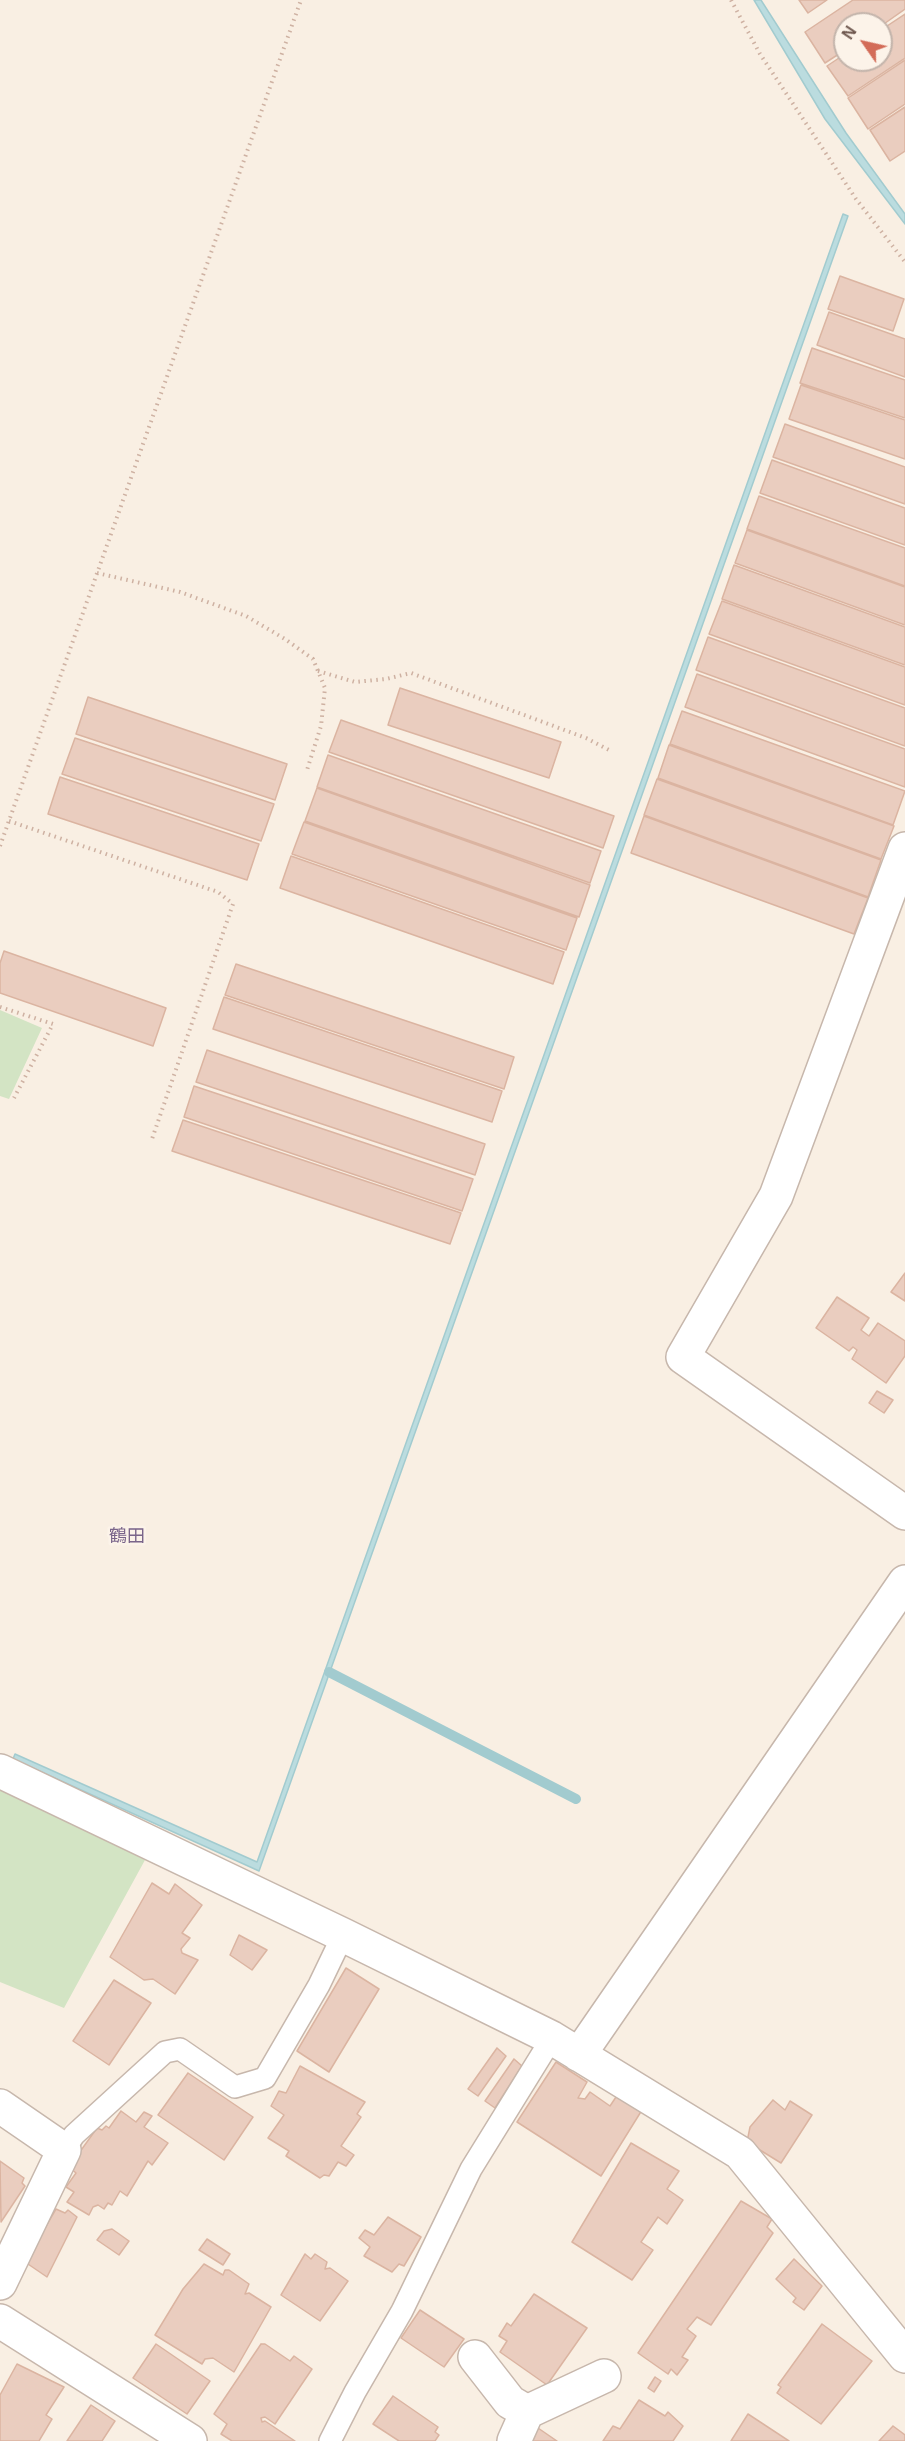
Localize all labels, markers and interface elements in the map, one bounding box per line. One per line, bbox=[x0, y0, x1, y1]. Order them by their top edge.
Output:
north arrow bbox=[833, 12, 893, 72]
text: N bbox=[839, 23, 860, 42]
district label: 鶴田 bbox=[109, 1526, 145, 1548]

